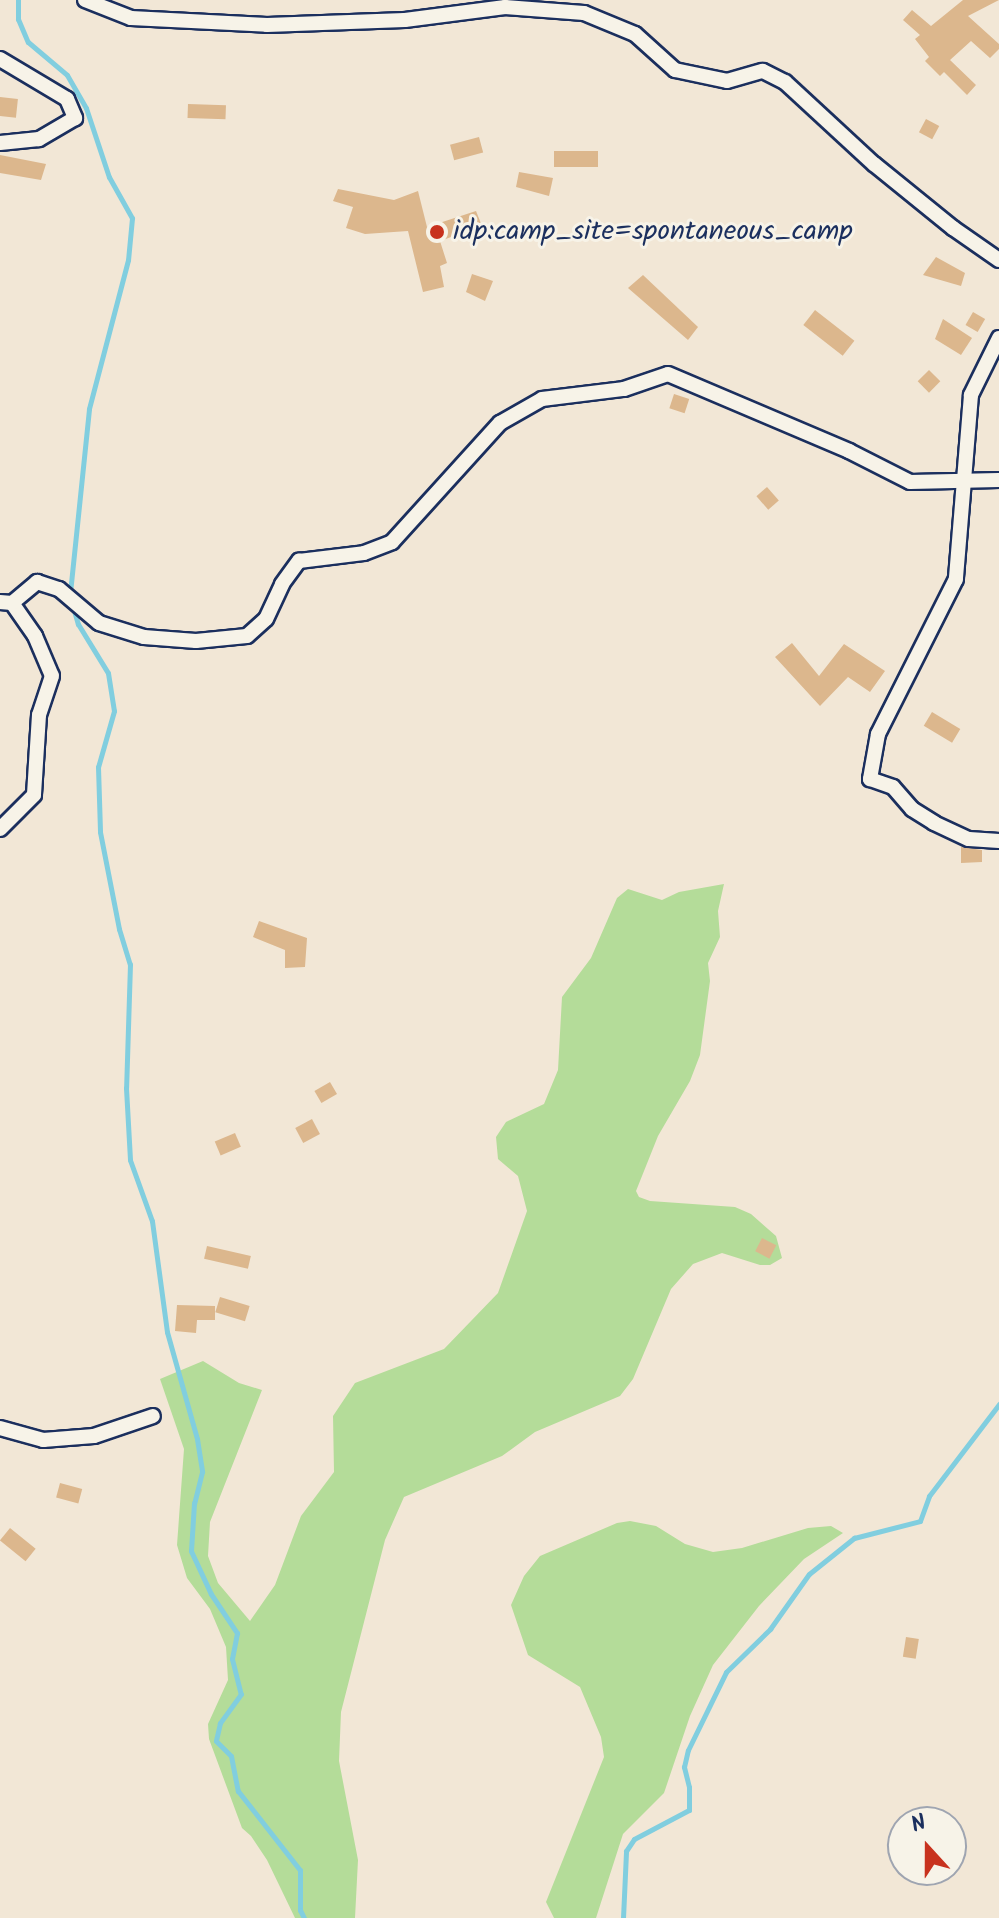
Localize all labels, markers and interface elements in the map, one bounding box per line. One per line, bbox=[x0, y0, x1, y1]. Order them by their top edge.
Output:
place label: idp:camp_site=spontaneous_camp bbox=[453, 215, 853, 249]
marker: idp:camp_site=spontaneous_camp bbox=[428, 223, 446, 241]
north arrow bbox=[887, 1806, 967, 1886]
text: N bbox=[906, 1806, 932, 1844]

